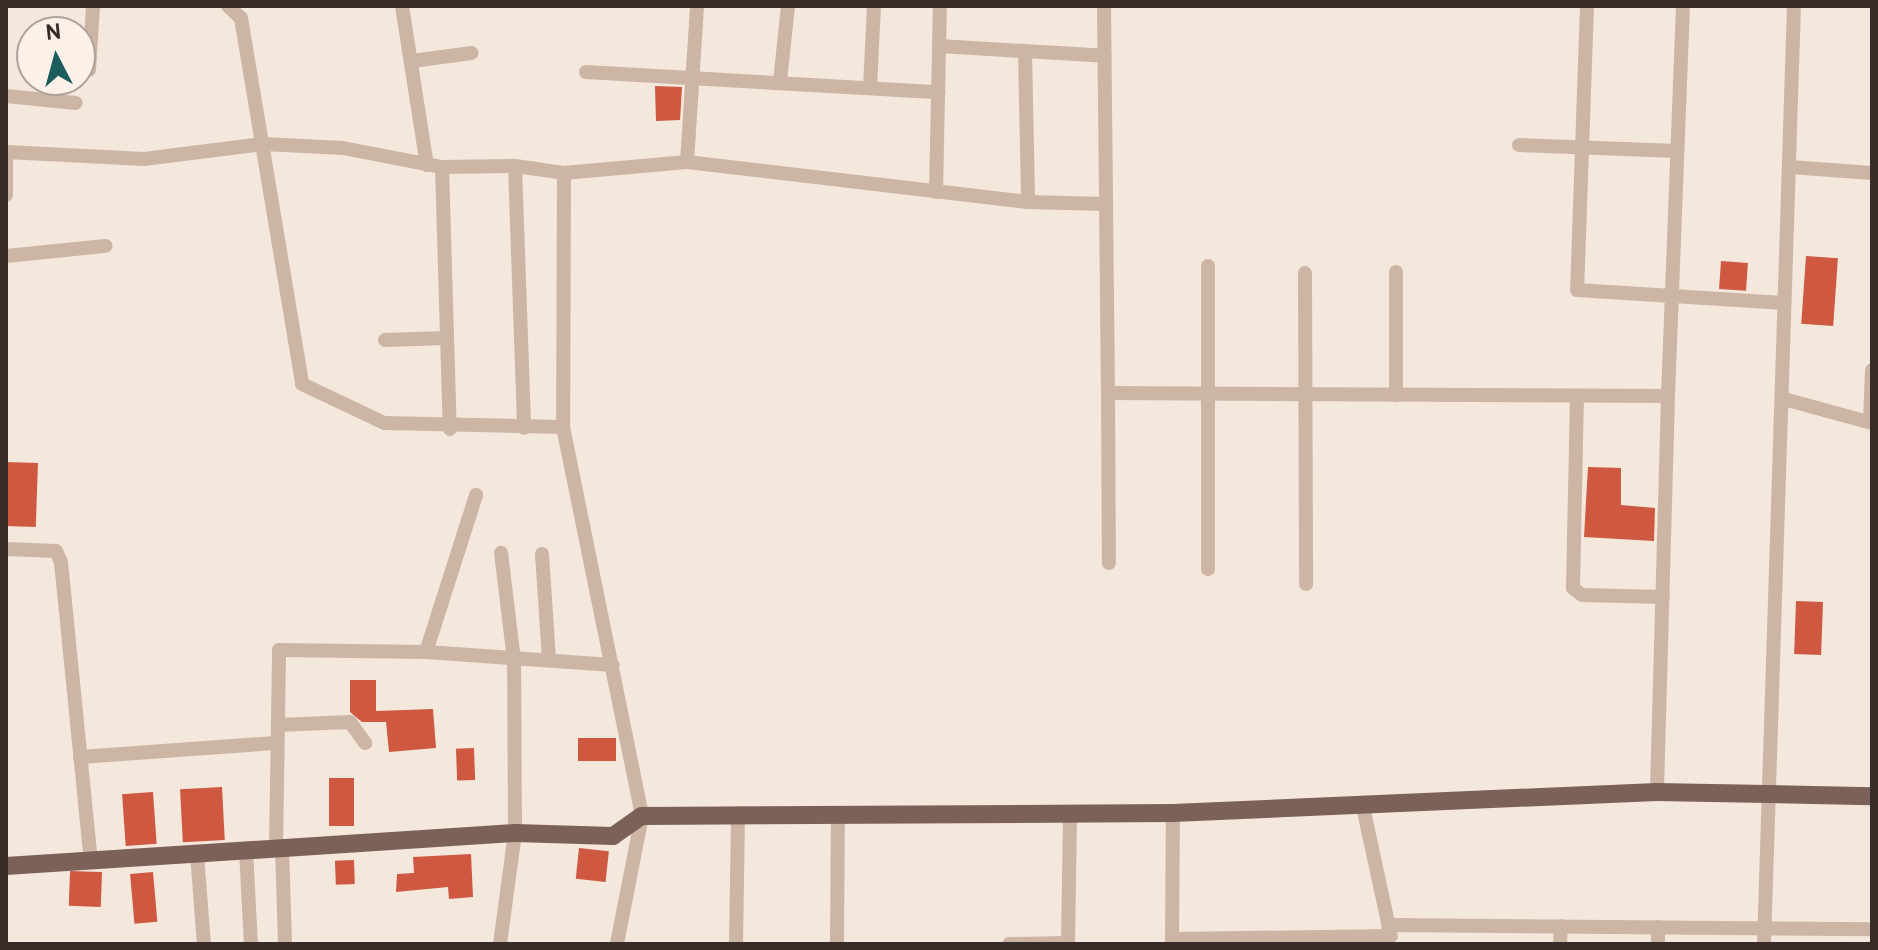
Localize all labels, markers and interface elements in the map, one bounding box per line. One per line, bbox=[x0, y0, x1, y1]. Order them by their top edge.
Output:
north arrow bbox=[16, 16, 96, 96]
text: N bbox=[44, 19, 63, 48]

